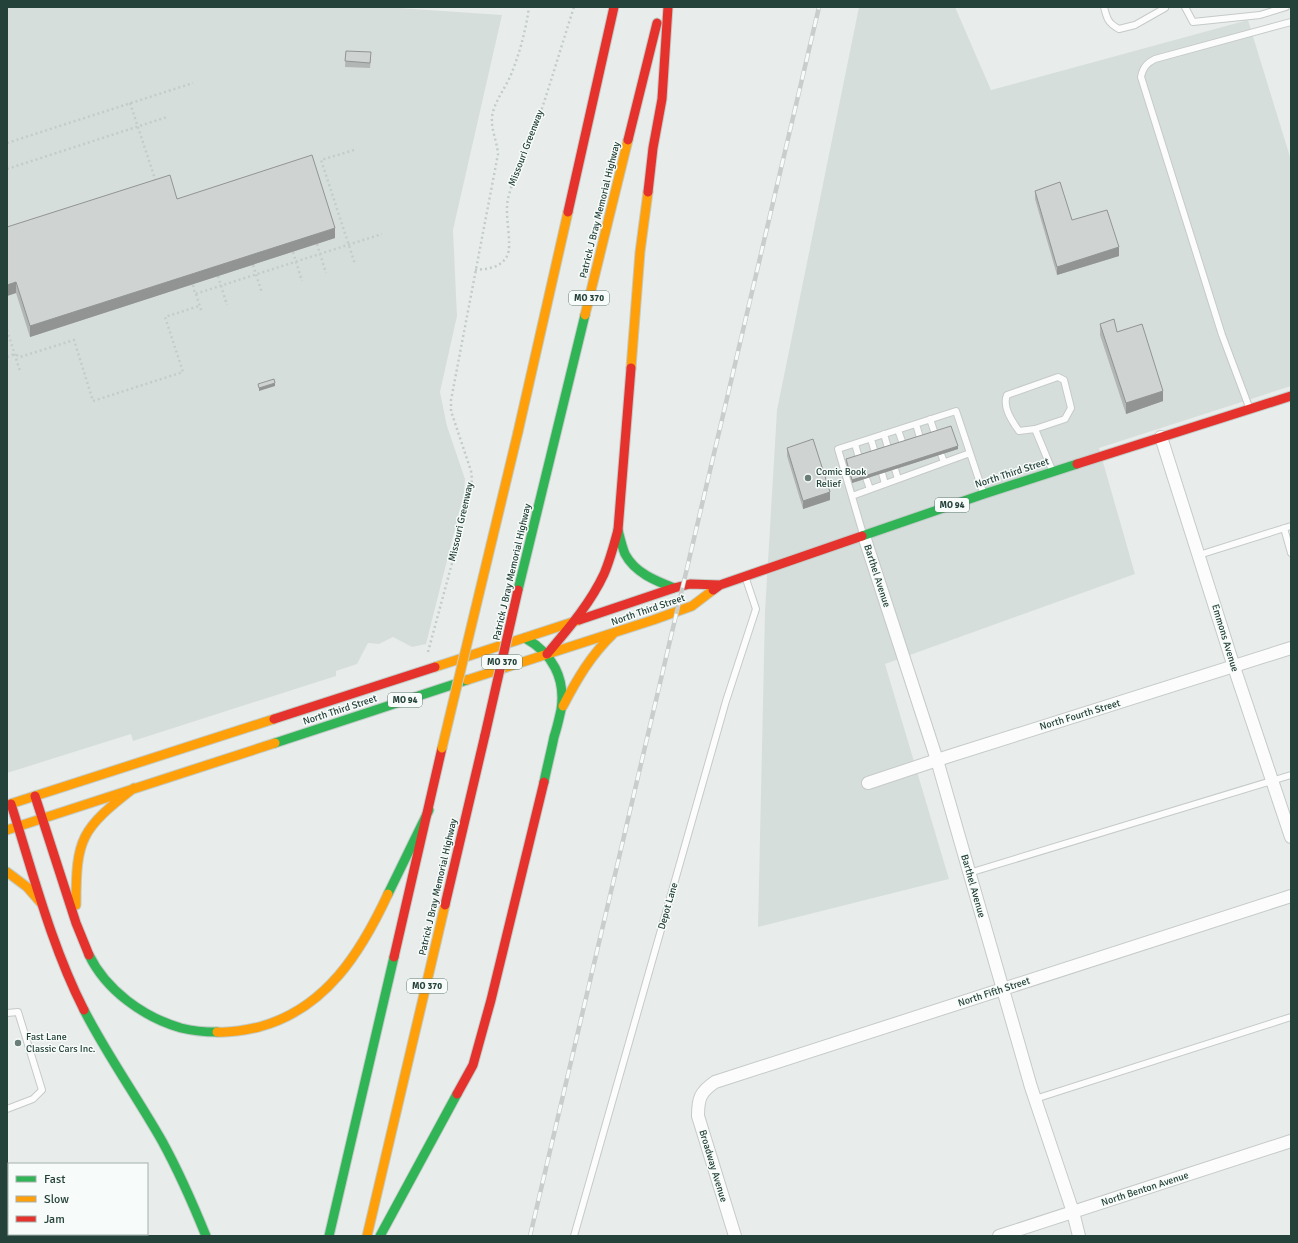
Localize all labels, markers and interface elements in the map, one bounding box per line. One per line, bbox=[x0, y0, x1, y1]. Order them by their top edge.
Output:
street label: Missouri Greenway bbox=[506, 108, 546, 188]
street label: Patrick J Bray Memorial Highway bbox=[577, 140, 623, 279]
road number: MO 370 bbox=[569, 291, 609, 305]
street label: North Third Street bbox=[973, 455, 1051, 491]
place label: Comic Book Relief bbox=[816, 466, 866, 490]
marker: Comic Book Relief bbox=[803, 473, 813, 483]
street label: Missouri Greenway bbox=[446, 481, 476, 563]
road number: MO 94 bbox=[935, 498, 969, 512]
street label: Patrick J Bray Memorial Highway bbox=[490, 502, 534, 642]
street label: Barthel Avenue bbox=[861, 543, 893, 609]
street label: North Third Street bbox=[610, 592, 687, 628]
street label: Emmons Avenue bbox=[1209, 603, 1241, 673]
road number: MO 370 bbox=[482, 655, 522, 669]
street label: North Third Street bbox=[301, 692, 379, 728]
road number: MO 94 bbox=[388, 693, 422, 707]
street label: North Fourth Street bbox=[1038, 697, 1122, 733]
street label: Patrick J Bray Memorial Highway bbox=[416, 817, 460, 957]
street label: Barthel Avenue bbox=[958, 853, 988, 919]
street label: Depot Lane bbox=[656, 881, 680, 931]
street label: North Fifth Street bbox=[956, 975, 1032, 1009]
road number: MO 370 bbox=[407, 979, 447, 993]
place label: Fast Lane Classic Cars Inc. bbox=[26, 1031, 96, 1055]
marker: Fast Lane Classic Cars Inc. bbox=[13, 1038, 23, 1048]
street label: Broadway Avenue bbox=[696, 1128, 730, 1204]
legend bbox=[8, 1163, 148, 1235]
street label: North Benton Avenue bbox=[1100, 1169, 1190, 1209]
text: Fast bbox=[44, 1172, 65, 1187]
text: Slow bbox=[44, 1192, 69, 1207]
text: Jam bbox=[44, 1212, 65, 1227]

